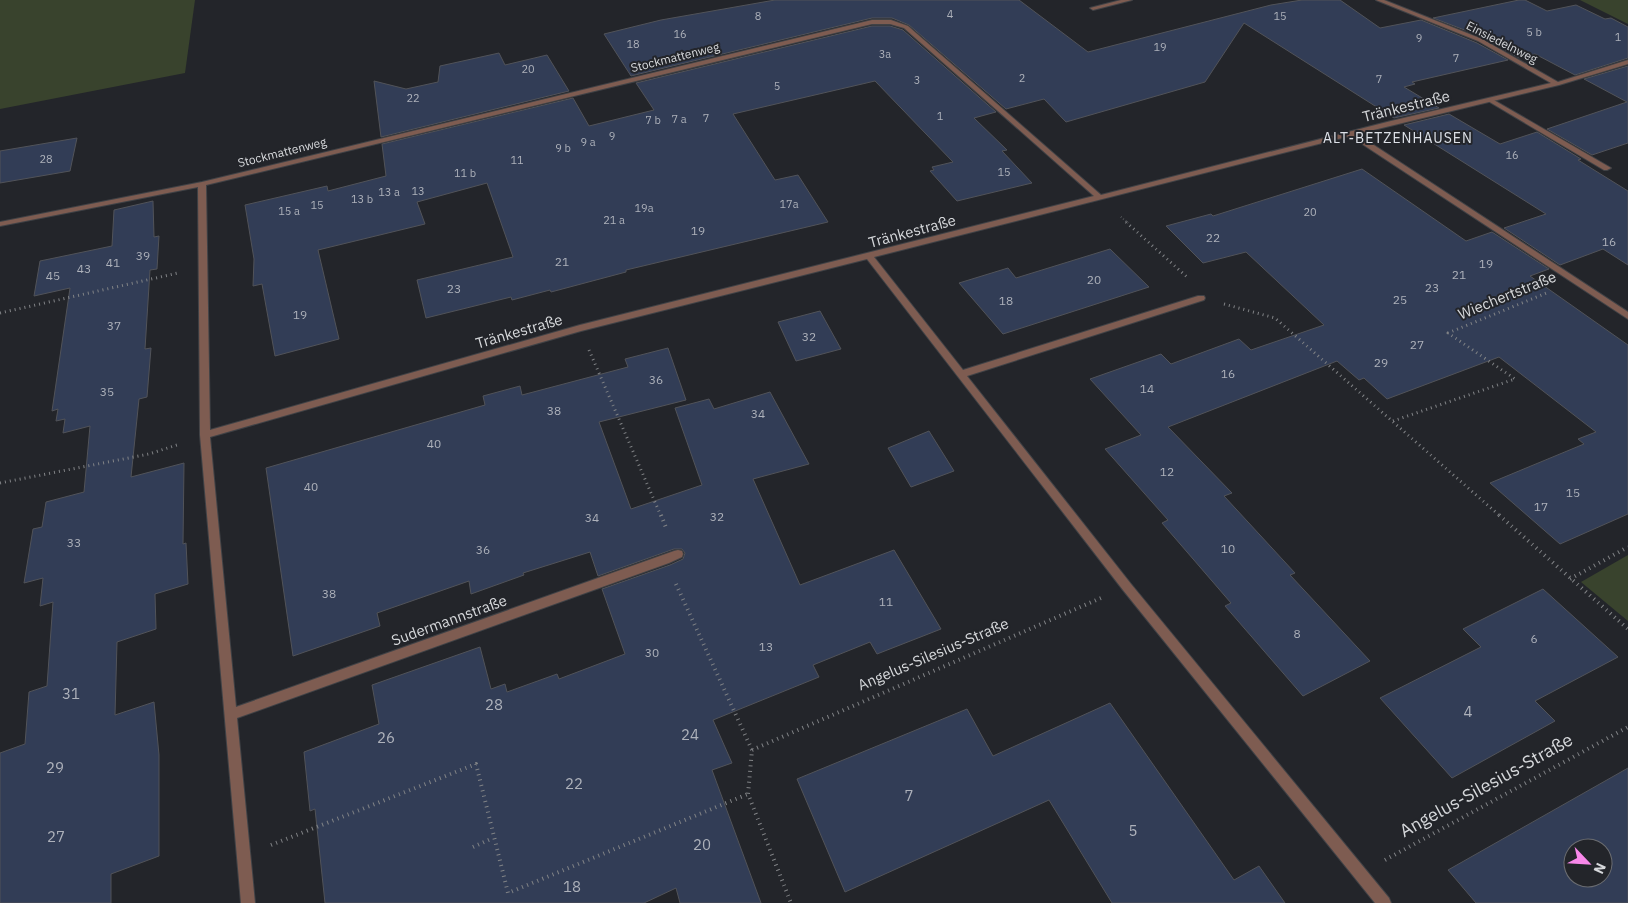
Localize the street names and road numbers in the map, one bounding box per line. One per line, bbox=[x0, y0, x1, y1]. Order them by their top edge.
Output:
street label: Einsiedelnweg bbox=[1464, 18, 1541, 67]
street label: Stockmattenweg bbox=[629, 39, 722, 75]
street label: Tränkestraße bbox=[1360, 86, 1452, 126]
street label: Stockmattenweg bbox=[236, 134, 329, 170]
street label: Tränkestraße bbox=[866, 210, 958, 252]
street label: Wiechertstraße bbox=[1455, 267, 1559, 323]
street label: Tränkestraße bbox=[473, 310, 565, 352]
street label: Sudermannstraße bbox=[389, 590, 509, 650]
street label: Angelus-Silesius-Straße bbox=[855, 614, 1011, 694]
street label: Angelus-Silesius-Straße bbox=[1395, 728, 1577, 842]

